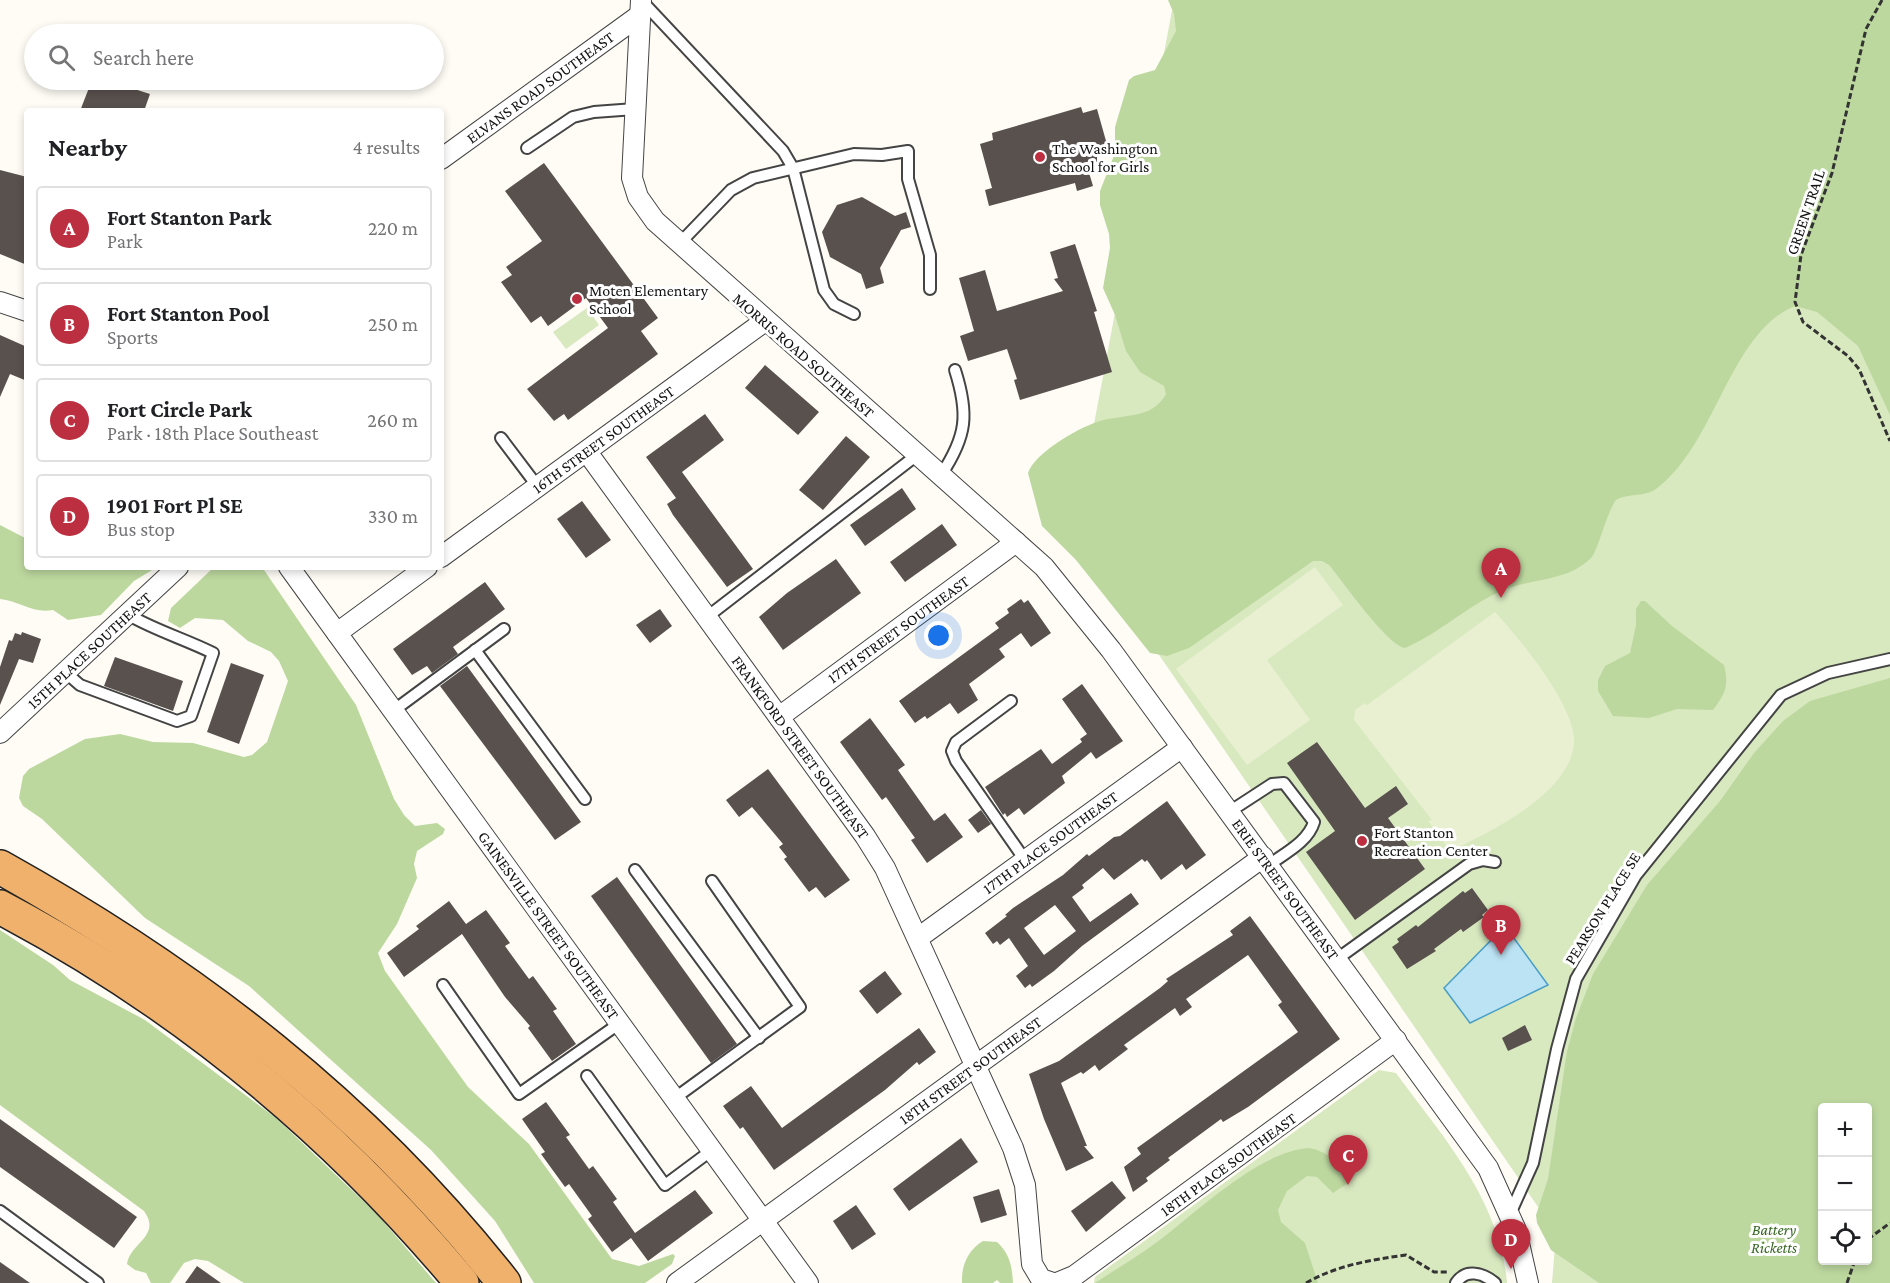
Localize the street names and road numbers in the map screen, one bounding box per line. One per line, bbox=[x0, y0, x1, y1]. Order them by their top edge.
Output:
street label: ELVANS ROAD SOUTHEAST bbox=[463, 28, 618, 147]
street label: GREEN TRAIL bbox=[1783, 167, 1828, 257]
street label: MORRIS ROAD SOUTHEAST bbox=[730, 290, 878, 421]
street label: 16TH STREET SOUTHEAST bbox=[529, 382, 678, 497]
street label: 17TH STREET SOUTHEAST bbox=[824, 572, 973, 686]
street label: 15TH PLACE SOUTHEAST bbox=[24, 588, 155, 712]
street label: FRANKFORD STREET SOUTHEAST bbox=[729, 653, 873, 842]
street label: 17TH PLACE SOUTHEAST bbox=[980, 788, 1121, 897]
street label: ERIE STREET SOUTHEAST bbox=[1229, 816, 1343, 963]
street label: GAINESVILLE STREET SOUTHEAST bbox=[475, 828, 623, 1023]
street label: PEARSON PLACE SE bbox=[1561, 849, 1644, 967]
street label: 18TH STREET SOUTHEAST bbox=[896, 1013, 1045, 1128]
street label: 18TH PLACE SOUTHEAST bbox=[1157, 1109, 1300, 1219]

